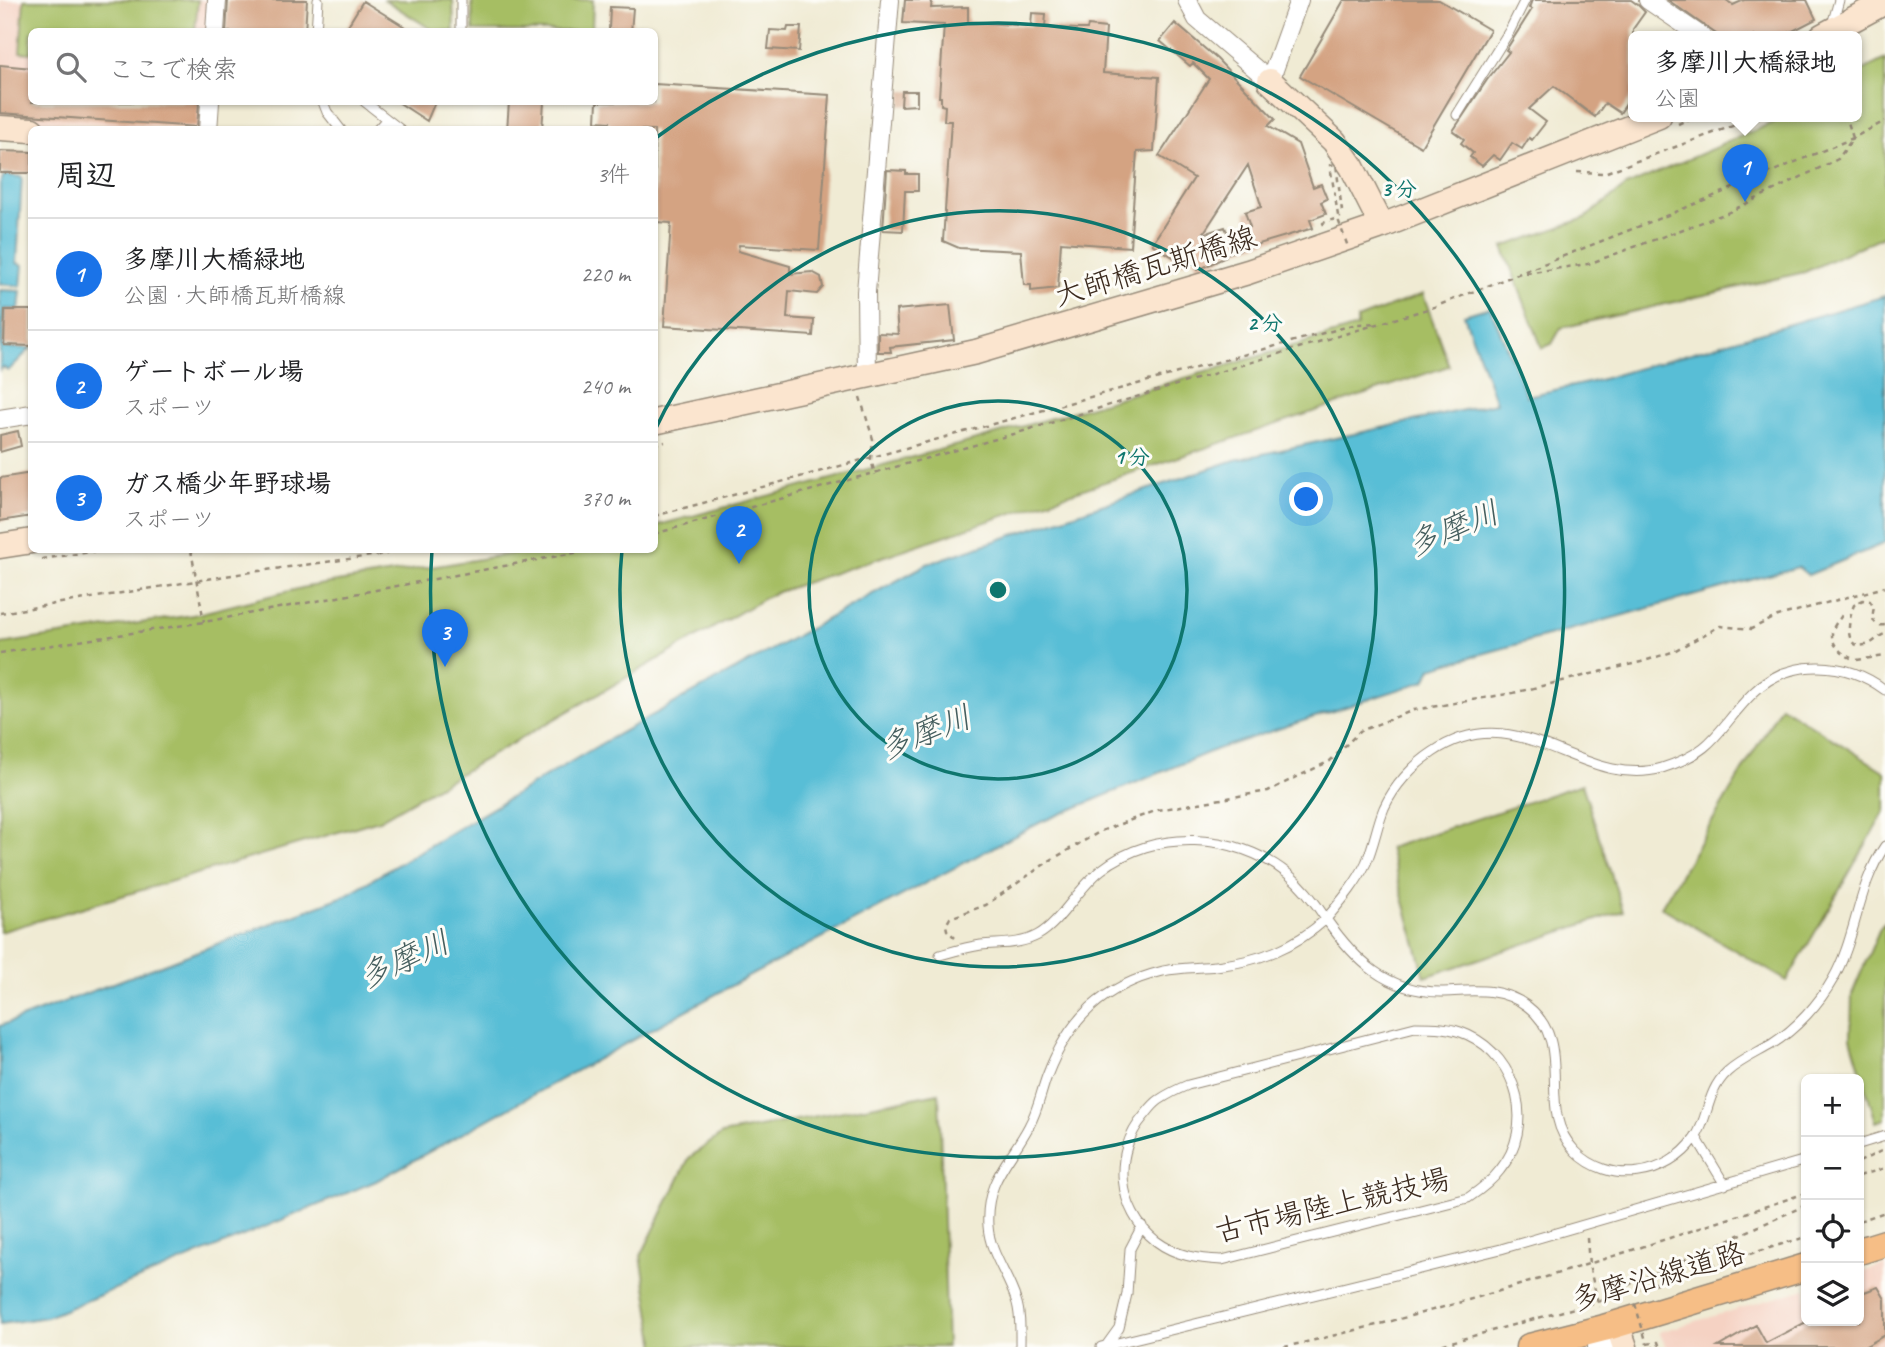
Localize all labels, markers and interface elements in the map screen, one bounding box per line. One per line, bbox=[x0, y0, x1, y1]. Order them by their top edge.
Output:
search box bbox=[28, 28, 658, 105]
popup bbox=[1628, 31, 1862, 122]
text: 多摩川大橋緑地 bbox=[1654, 46, 1836, 79]
icon: search bbox=[52, 48, 90, 86]
text: ここで検索 bbox=[108, 53, 238, 86]
text: 公園 bbox=[1654, 84, 1700, 113]
pin: 1 bbox=[1722, 144, 1768, 202]
text: 周辺 bbox=[56, 156, 116, 194]
text: 3件 bbox=[597, 160, 630, 189]
text: 3 分 bbox=[1381, 176, 1417, 202]
street label: 大師橋瓦斯橋線 bbox=[1049, 217, 1261, 315]
text: 多摩川大橋緑地 bbox=[123, 243, 305, 276]
text: 1 bbox=[74, 260, 84, 289]
text: 220 m bbox=[581, 260, 630, 289]
text: 公園 · 大師橋瓦斯橋線 bbox=[123, 281, 345, 310]
text: 2 分 bbox=[1247, 310, 1283, 336]
text: ゲートボール場 bbox=[123, 355, 304, 388]
text: 2 bbox=[74, 372, 84, 401]
text: 240 m bbox=[581, 372, 630, 401]
text: スポーツ bbox=[123, 393, 215, 422]
text: 1 分 bbox=[1114, 444, 1150, 470]
text: ガス橋少年野球場 bbox=[123, 467, 332, 500]
your location bbox=[1289, 482, 1323, 516]
text: 3 bbox=[74, 484, 84, 513]
text: 370 m bbox=[581, 484, 630, 513]
water label: 多摩川 bbox=[1401, 491, 1505, 565]
text: スポーツ bbox=[123, 505, 215, 534]
pin: 2 bbox=[716, 506, 762, 564]
centre of rings bbox=[986, 578, 1010, 602]
pin: 3 bbox=[422, 609, 468, 667]
water label: 多摩川 bbox=[873, 696, 977, 769]
water label: 多摩川 bbox=[352, 921, 456, 998]
map controls bbox=[1801, 1074, 1864, 1326]
button: + bbox=[1801, 1074, 1864, 1137]
button: − bbox=[1801, 1137, 1864, 1200]
street label: 古市場陸上競技場 bbox=[1211, 1159, 1453, 1251]
button: locate bbox=[1801, 1200, 1864, 1263]
street label: 多摩沿線道路 bbox=[1566, 1233, 1750, 1319]
button: layers bbox=[1801, 1263, 1864, 1326]

